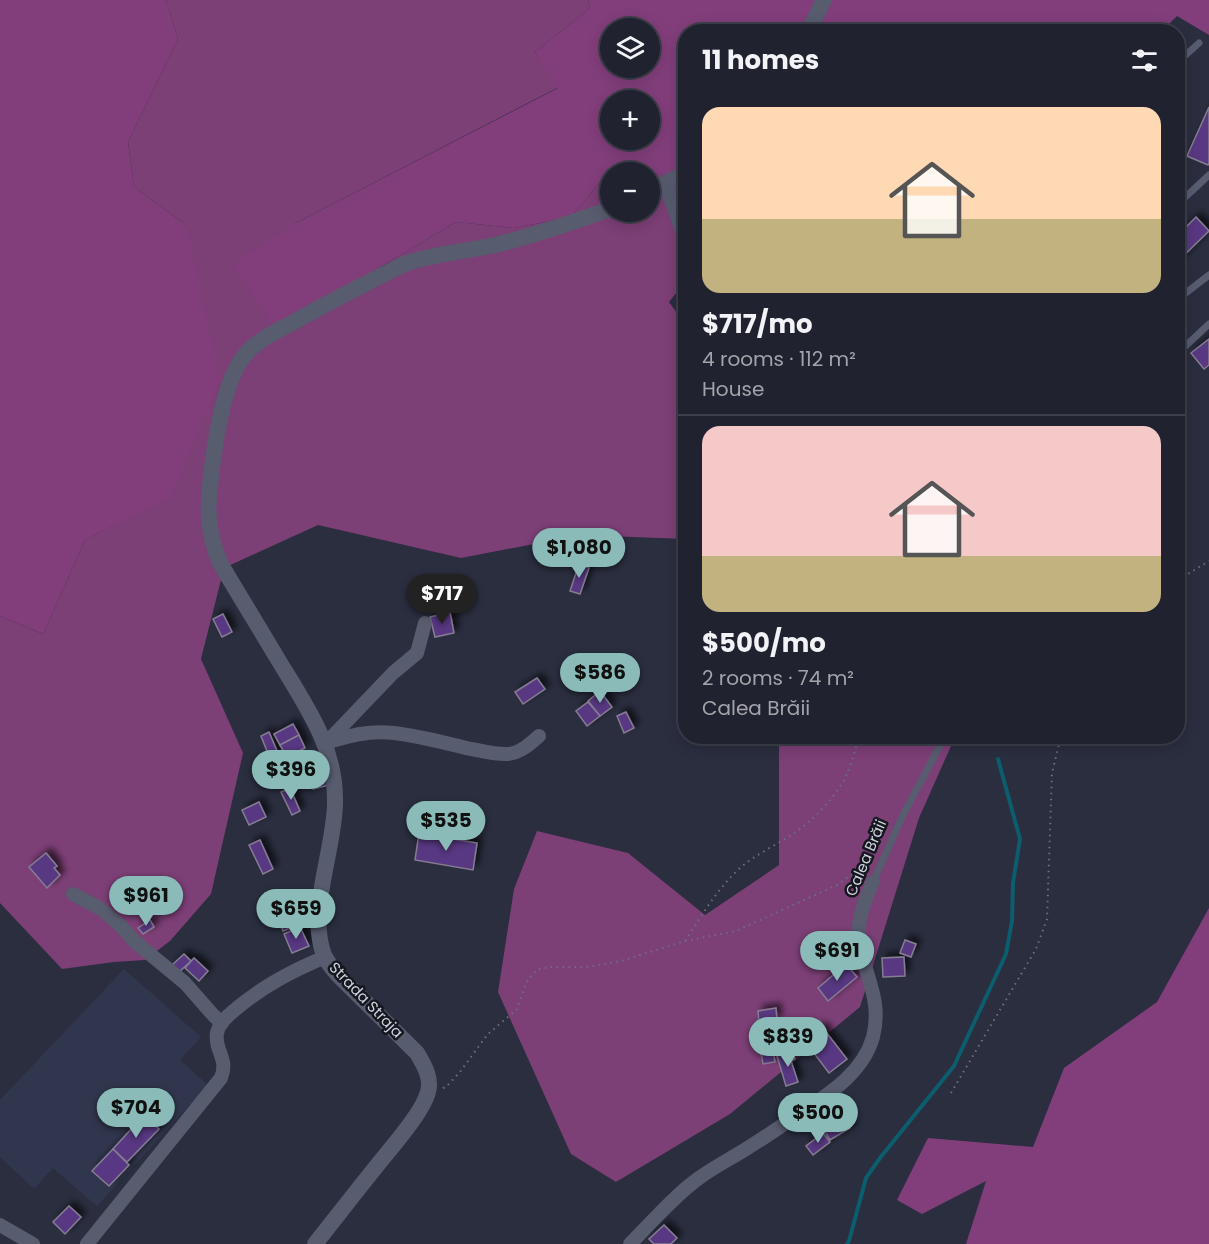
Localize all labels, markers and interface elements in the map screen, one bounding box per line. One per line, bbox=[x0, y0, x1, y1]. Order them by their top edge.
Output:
map controls bbox=[600, 18, 660, 222]
button: layers bbox=[600, 18, 660, 78]
text: 11 homes bbox=[702, 42, 819, 78]
icon: filters bbox=[1128, 44, 1161, 77]
button: + bbox=[600, 90, 660, 150]
icon: home bbox=[878, 146, 986, 254]
button: − bbox=[600, 162, 660, 222]
text: $717/mo bbox=[702, 306, 813, 342]
text: 4 rooms · 112 m² bbox=[702, 345, 856, 373]
text: House bbox=[702, 375, 764, 403]
icon: home bbox=[878, 465, 986, 573]
pin: $1,080 bbox=[530, 528, 628, 579]
text: $1,080 bbox=[546, 533, 612, 561]
pin: $717 bbox=[406, 574, 478, 625]
text: $717 bbox=[421, 579, 463, 607]
text: $500/mo bbox=[702, 625, 826, 661]
pin: $586 bbox=[564, 653, 636, 704]
text: $586 bbox=[574, 658, 626, 686]
text: 2 rooms · 74 m² bbox=[702, 664, 854, 692]
text: Calea Brăii bbox=[702, 694, 810, 722]
pin: $396 bbox=[255, 750, 327, 801]
text: $396 bbox=[266, 755, 316, 783]
pin: $535 bbox=[410, 801, 482, 852]
text: $535 bbox=[420, 806, 472, 834]
street label: Calea Brăii bbox=[840, 816, 891, 899]
pin: $961 bbox=[110, 876, 182, 927]
text: $961 bbox=[123, 881, 169, 909]
pin: $659 bbox=[260, 889, 332, 940]
text: $659 bbox=[270, 894, 322, 922]
pin: $691 bbox=[801, 931, 873, 982]
text: $691 bbox=[814, 936, 860, 964]
street label: Strada Straja bbox=[325, 957, 408, 1042]
pin: $839 bbox=[752, 1017, 824, 1068]
text: $839 bbox=[763, 1022, 813, 1050]
pin: $704 bbox=[100, 1088, 172, 1139]
text: $704 bbox=[111, 1093, 161, 1121]
pin: $500 bbox=[782, 1093, 854, 1144]
text: $500 bbox=[792, 1098, 844, 1126]

